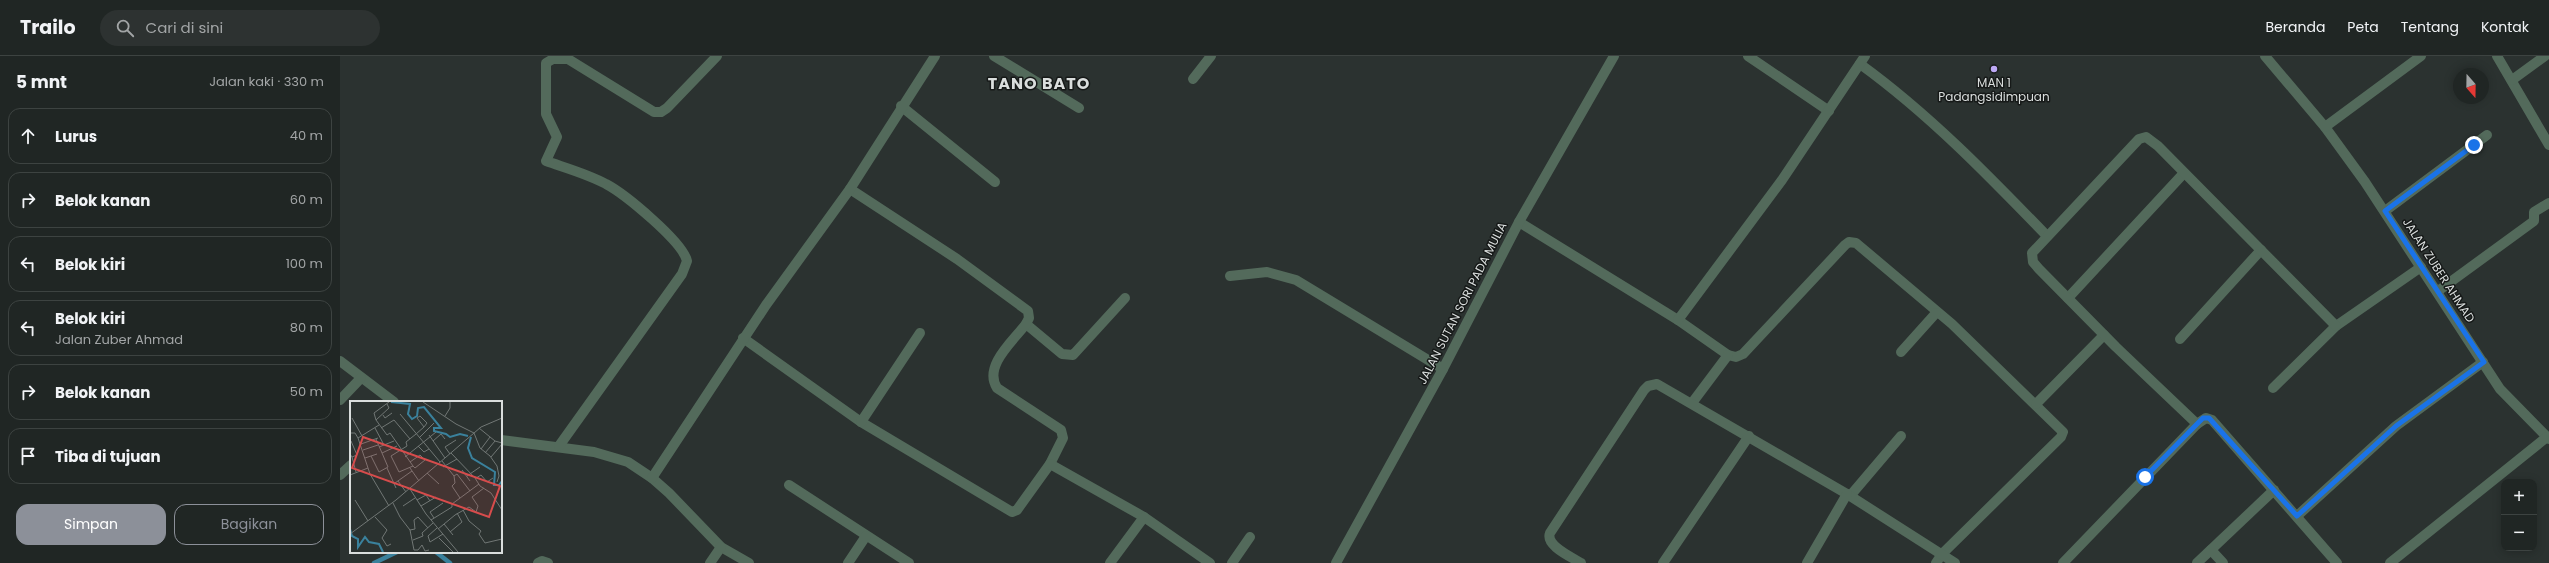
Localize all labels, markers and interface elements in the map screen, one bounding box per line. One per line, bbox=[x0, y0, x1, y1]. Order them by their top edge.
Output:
search box bbox=[100, 10, 380, 46]
text: Trailo bbox=[20, 14, 76, 41]
icon: search bbox=[114, 17, 136, 39]
text: Cari di sini bbox=[146, 17, 223, 38]
text: Beranda bbox=[2266, 17, 2325, 37]
text: Peta bbox=[2347, 17, 2379, 37]
text: Tentang bbox=[2401, 17, 2459, 37]
text: Kontak bbox=[2481, 17, 2529, 37]
marker: MAN 1 Padangsidimpuan bbox=[1989, 64, 1999, 74]
north arrow bbox=[2453, 68, 2489, 104]
text: 5 mnt bbox=[16, 70, 67, 94]
text: Jalan kaki · 330 m bbox=[209, 72, 324, 91]
district label: TANO BATO bbox=[988, 72, 1090, 95]
place label: MAN 1 Padangsidimpuan bbox=[1938, 74, 2050, 105]
icon: ahead bbox=[17, 125, 39, 147]
text: Lurus bbox=[55, 126, 97, 147]
text: 40 m bbox=[290, 126, 323, 145]
route end bbox=[2465, 136, 2483, 154]
icon: right bbox=[17, 189, 39, 211]
text: Belok kanan bbox=[55, 190, 150, 211]
text: 60 m bbox=[290, 190, 323, 209]
street label: JALAN ZUBER AHMAD bbox=[2399, 215, 2479, 325]
street label: JALAN SUTAN SORI PADA MULIA bbox=[1414, 219, 1510, 387]
icon: left bbox=[17, 253, 39, 275]
text: Belok kiri bbox=[55, 254, 125, 275]
text: 100 m bbox=[286, 254, 323, 273]
text: Belok kiri bbox=[55, 308, 125, 329]
icon: left bbox=[17, 317, 39, 339]
text: 80 m bbox=[290, 318, 323, 337]
text: Jalan Zuber Ahmad bbox=[55, 330, 183, 349]
icon: right bbox=[17, 381, 39, 403]
text: Belok kanan bbox=[55, 382, 150, 403]
text: 50 m bbox=[290, 382, 323, 401]
inset map bbox=[350, 401, 502, 553]
icon: arrive bbox=[17, 445, 39, 467]
text: Tiba di tujuan bbox=[55, 446, 161, 467]
route start bbox=[2136, 468, 2154, 486]
map controls bbox=[2501, 479, 2537, 551]
button: + bbox=[2501, 479, 2537, 515]
button: Simpan bbox=[16, 504, 166, 545]
button: Bagikan bbox=[174, 504, 324, 545]
button: − bbox=[2501, 515, 2537, 551]

